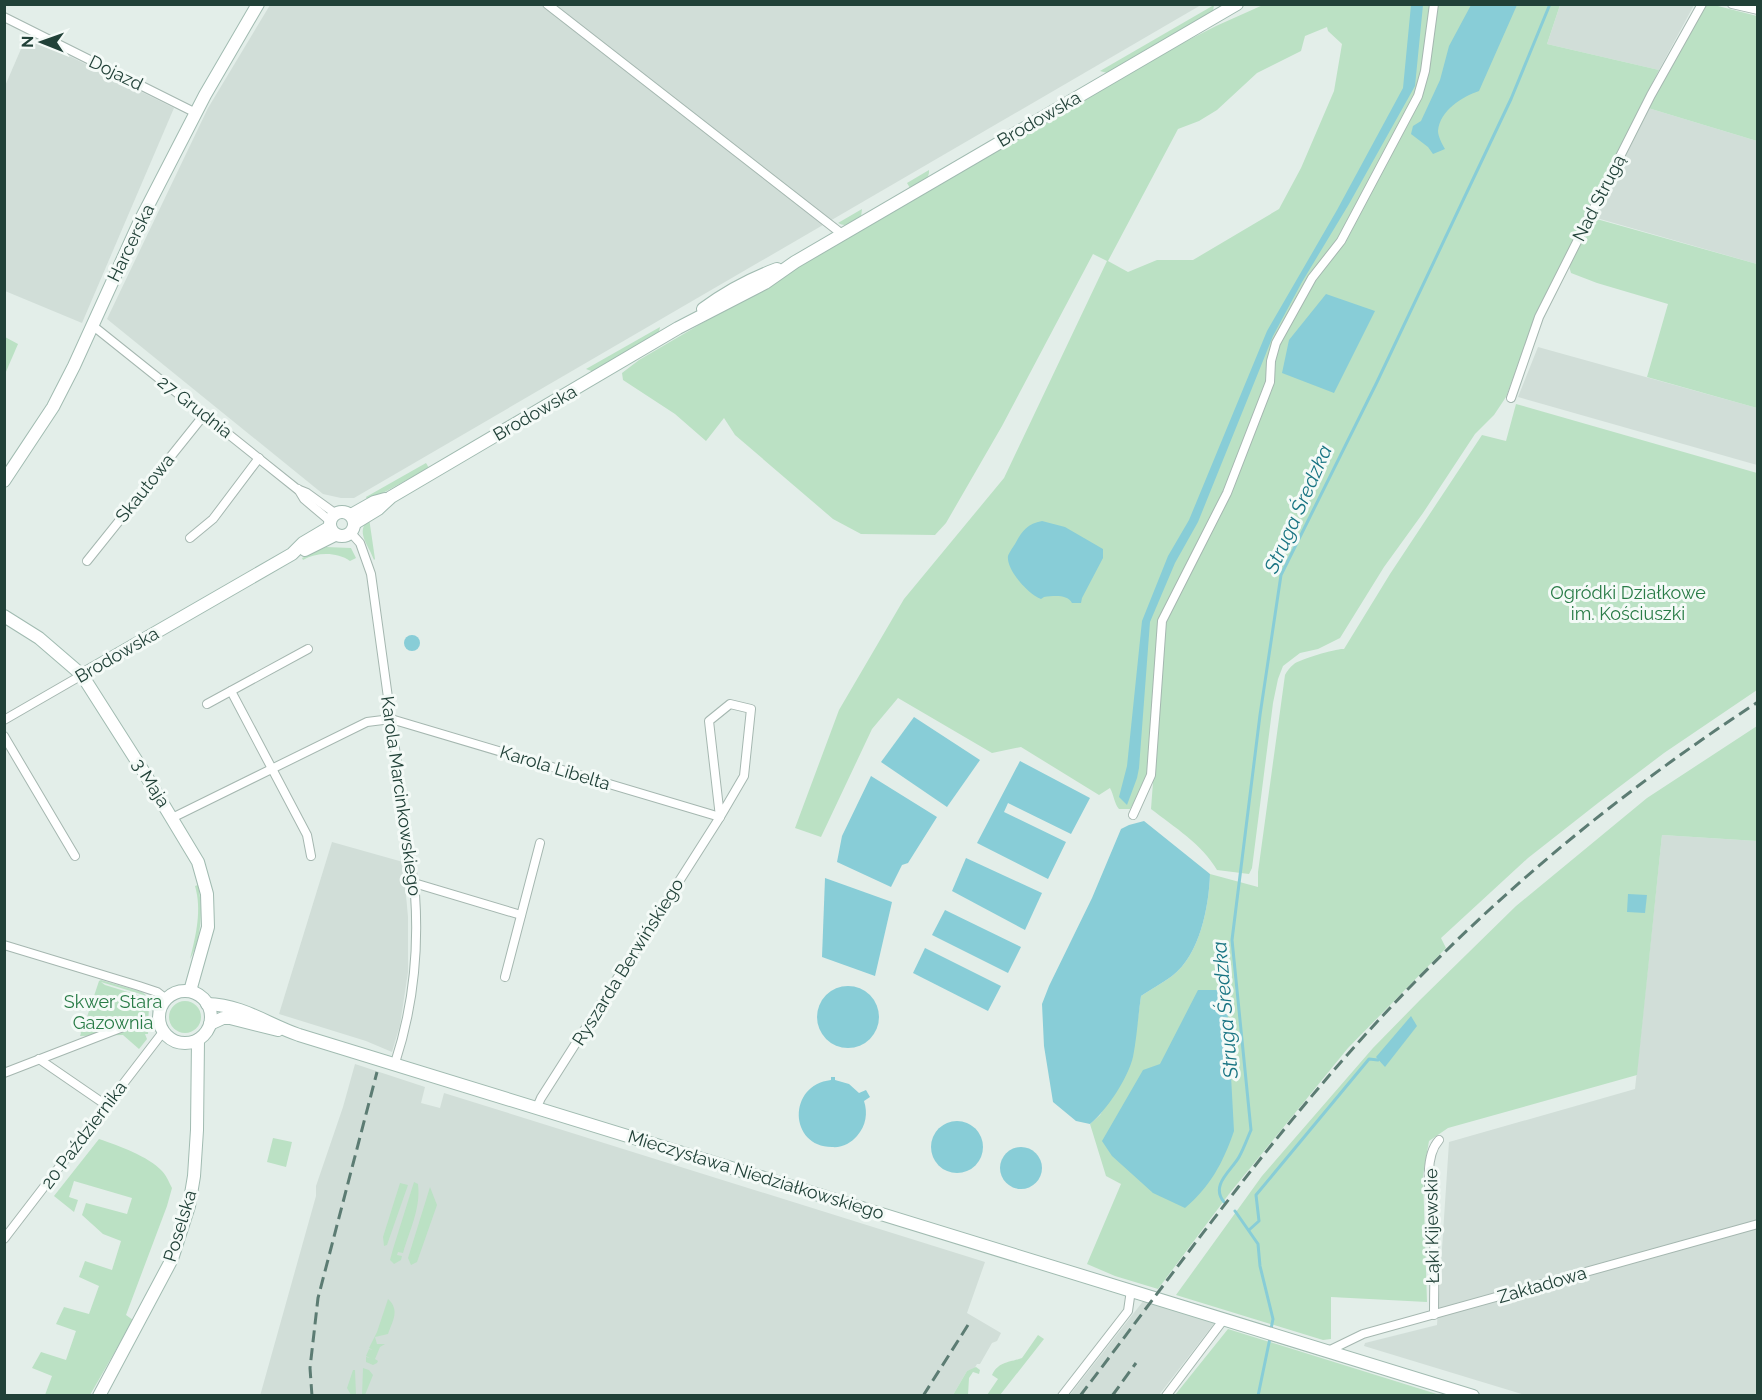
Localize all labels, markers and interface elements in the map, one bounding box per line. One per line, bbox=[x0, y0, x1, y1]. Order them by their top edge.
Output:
north arrow bbox=[12, 12, 72, 72]
text: N bbox=[18, 35, 37, 48]
street label: Dojazd bbox=[86, 51, 147, 95]
street label: Brodowska bbox=[993, 86, 1084, 151]
street label: Nad Strugą bbox=[1568, 151, 1629, 244]
street label: Harcerska bbox=[103, 201, 158, 285]
street label: 27 Grudnia bbox=[154, 371, 237, 442]
street label: Brodowska bbox=[489, 380, 580, 445]
water label: Struga Średzka bbox=[1258, 441, 1337, 578]
street label: Skautowa bbox=[111, 449, 178, 526]
park label: Ogródki Działkowe im. Kościuszki bbox=[1550, 582, 1706, 624]
street label: Brodowska bbox=[71, 622, 162, 687]
street label: Karola Marcinkowskiego bbox=[377, 695, 426, 898]
street label: Karola Libelta bbox=[497, 741, 613, 794]
street label: 3 Maja bbox=[128, 754, 175, 811]
street label: Ryszarda Berwińskiego bbox=[568, 874, 688, 1049]
water label: Struga Średzka bbox=[1206, 940, 1243, 1081]
park label: Skwer Stara Gazownia bbox=[64, 991, 162, 1033]
street label: 20 Października bbox=[36, 1077, 131, 1193]
street label: Mieczysława Niedziałkowskiego bbox=[626, 1126, 887, 1224]
street label: Łąki Kijewskie bbox=[1420, 1168, 1443, 1284]
street label: Poselska bbox=[159, 1187, 200, 1264]
street label: Zakładowa bbox=[1495, 1262, 1589, 1307]

